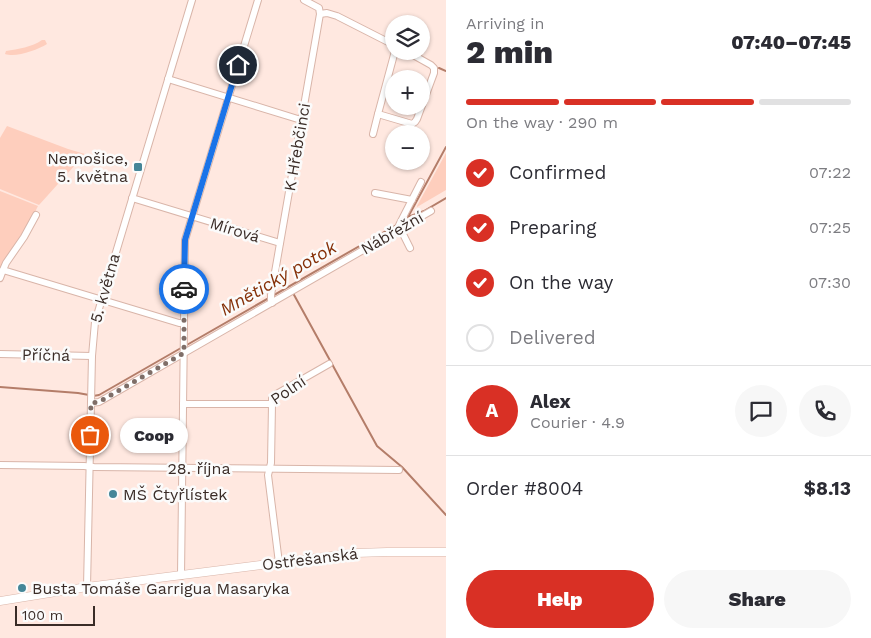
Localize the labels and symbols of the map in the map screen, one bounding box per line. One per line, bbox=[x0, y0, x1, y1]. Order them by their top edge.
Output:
pin bbox=[217, 44, 259, 86]
street label: K Hřebčinci bbox=[280, 101, 314, 193]
place label: Nemošice, 5. května bbox=[47, 149, 128, 186]
marker: Nemošice, 5. května bbox=[132, 161, 144, 173]
street label: Nábřežní bbox=[357, 208, 427, 258]
street label: Mírová bbox=[208, 213, 262, 247]
water label: Mnětický potok bbox=[216, 236, 341, 320]
street label: 5. května bbox=[86, 251, 124, 325]
courier bbox=[159, 264, 209, 314]
street label: Příčná bbox=[22, 345, 70, 365]
street label: Polní bbox=[267, 371, 309, 409]
pin bbox=[69, 414, 111, 456]
callout: Coop bbox=[120, 418, 188, 452]
street label: 28. října bbox=[168, 459, 230, 478]
place label: MŠ Čtyřlístek bbox=[123, 485, 227, 504]
marker: MŠ Čtyřlístek bbox=[107, 488, 119, 500]
street label: Ostřešanská bbox=[261, 544, 359, 574]
place label: Busta Tomáše Garrigua Masaryka bbox=[32, 579, 289, 598]
marker: Busta Tomáše Garrigua Masaryka bbox=[16, 582, 28, 594]
scale bar bbox=[15, 603, 95, 626]

